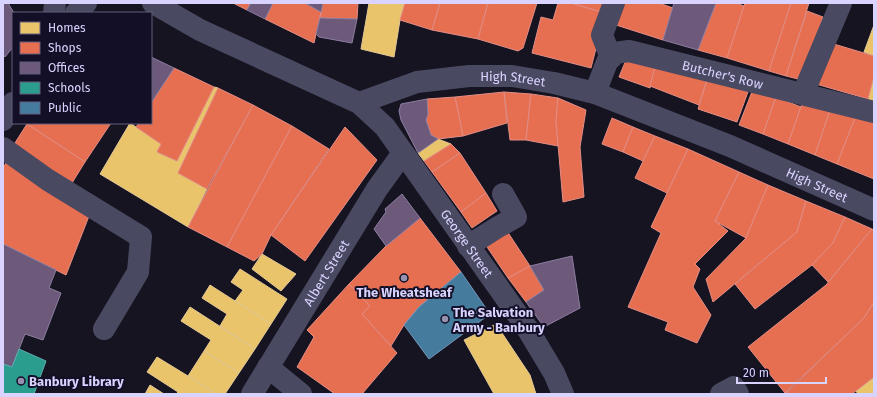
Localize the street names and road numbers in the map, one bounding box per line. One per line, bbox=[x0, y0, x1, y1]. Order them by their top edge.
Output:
street label: Butcher's Row bbox=[681, 57, 765, 92]
street label: High Street bbox=[480, 68, 547, 89]
street label: High Street bbox=[784, 164, 850, 205]
street label: George Street bbox=[438, 206, 497, 281]
street label: Albert Street bbox=[300, 237, 352, 309]

